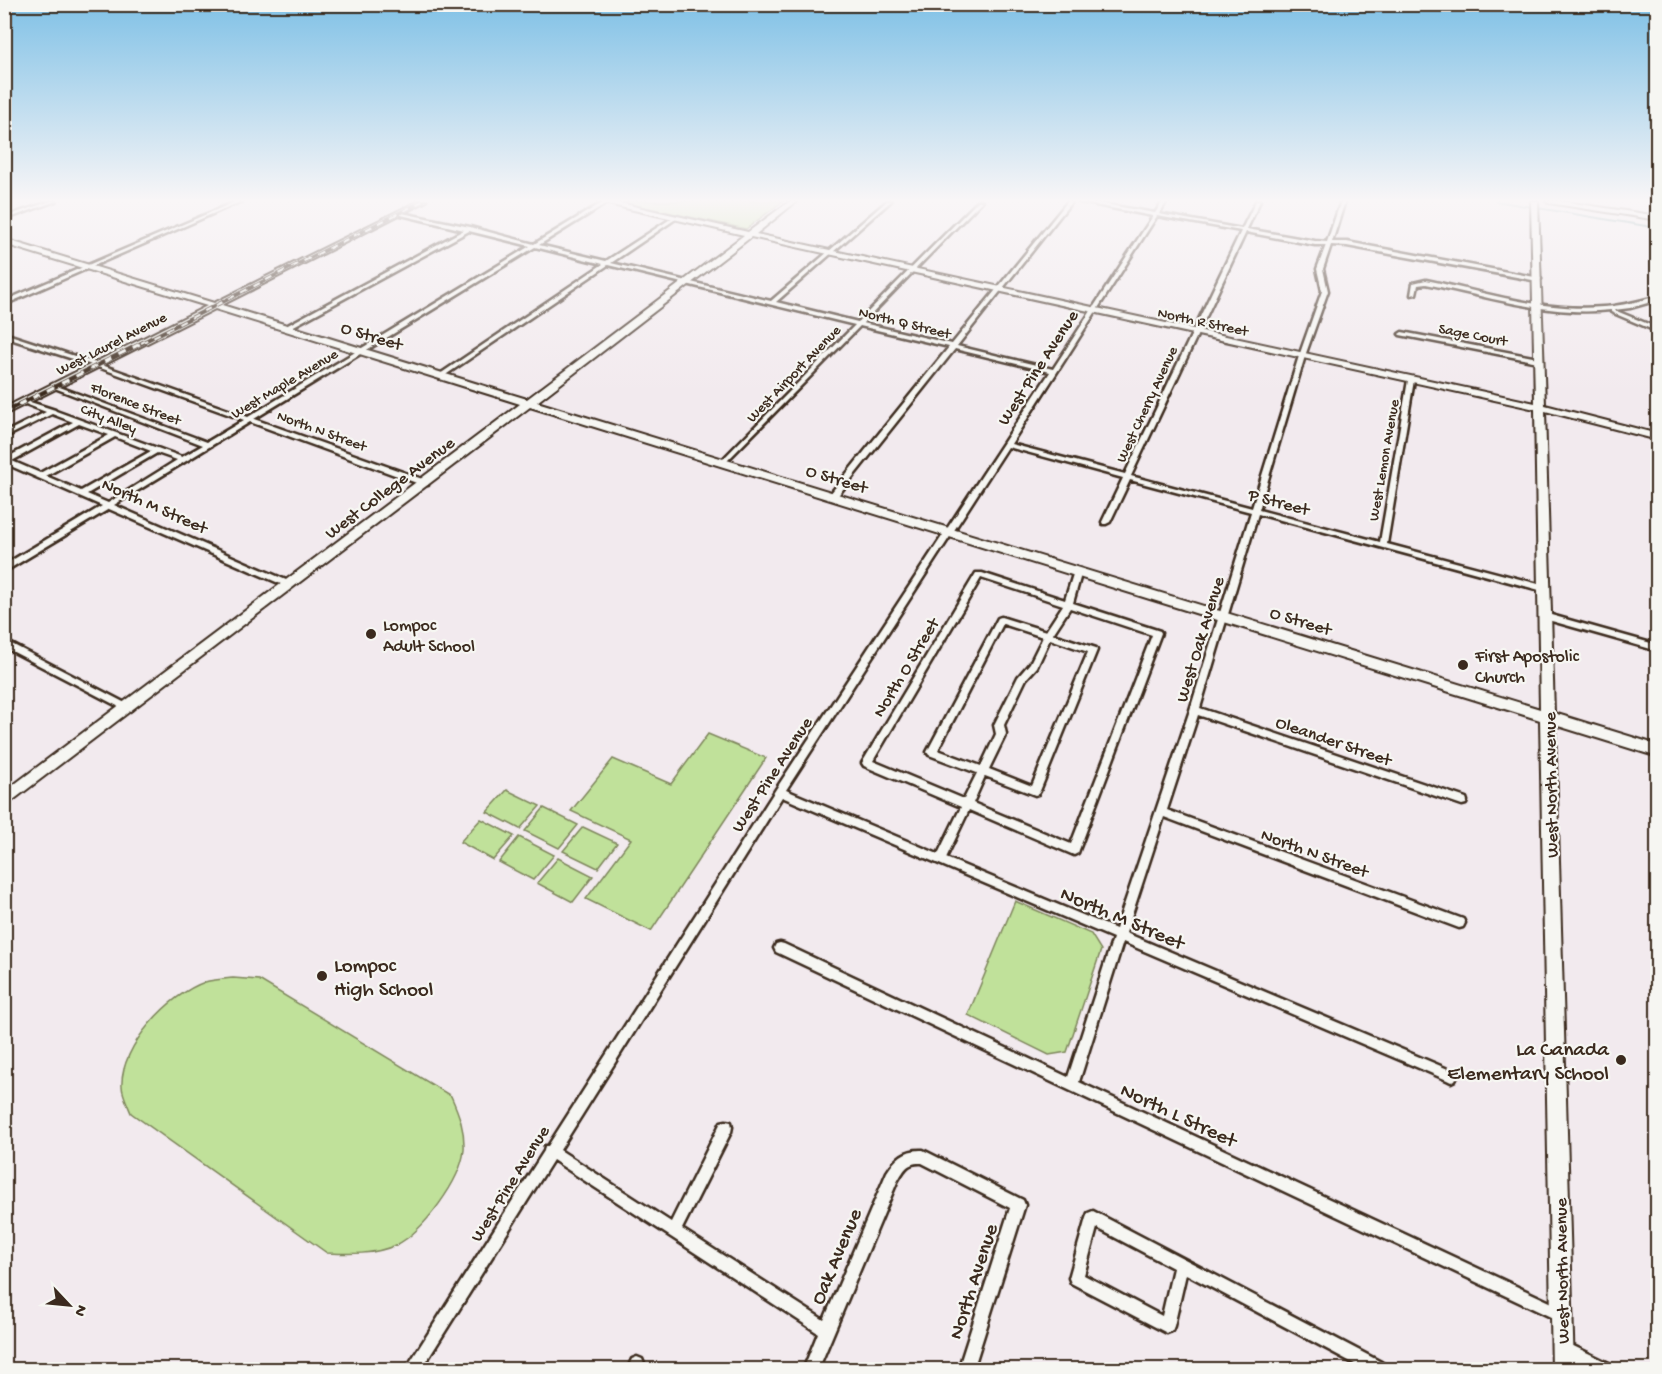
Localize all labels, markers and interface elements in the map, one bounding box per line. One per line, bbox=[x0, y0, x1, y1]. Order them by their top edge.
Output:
street label: North Q Street bbox=[857, 304, 954, 345]
street label: North R Street bbox=[1156, 305, 1251, 342]
street label: West Pine Avenue bbox=[994, 306, 1084, 430]
street label: West Laurel Avenue bbox=[54, 309, 170, 380]
street label: O Street bbox=[338, 318, 406, 357]
street label: Sage Court bbox=[1437, 320, 1510, 352]
street label: West Airport Avenue bbox=[743, 322, 846, 427]
street label: West Cherry Avenue bbox=[1113, 344, 1183, 466]
street label: West Maple Avenue bbox=[228, 346, 342, 424]
street label: Florence Street bbox=[87, 379, 185, 431]
street label: West Lemon Avenue bbox=[1365, 398, 1405, 523]
street label: City Alley bbox=[78, 401, 140, 439]
street label: North N Street bbox=[274, 407, 370, 457]
street label: West College Avenue bbox=[321, 433, 460, 545]
street label: O Street bbox=[803, 461, 871, 500]
street label: North M Street bbox=[98, 475, 212, 541]
street label: P Street bbox=[1245, 485, 1313, 522]
street label: West Oak Avenue bbox=[1172, 574, 1231, 705]
street label: O Street bbox=[1267, 603, 1335, 642]
street label: North O Street bbox=[869, 614, 946, 722]
place label: Lompoc Adult School bbox=[383, 616, 475, 658]
marker: Lompoc Adult School bbox=[364, 627, 378, 641]
place label: First Apostolic Church bbox=[1474, 647, 1580, 689]
marker: First Apostolic Church bbox=[1456, 658, 1470, 672]
street label: West North Avenue bbox=[1541, 711, 1564, 858]
street label: West Pine Avenue bbox=[728, 713, 818, 837]
street label: Oleander Street bbox=[1273, 713, 1395, 773]
street label: North N Street bbox=[1258, 825, 1372, 884]
street label: North M Street bbox=[1056, 883, 1190, 959]
place label: Lompoc High School bbox=[334, 955, 433, 1004]
marker: Lompoc High School bbox=[315, 969, 329, 983]
place label: La Canada Elementary School bbox=[1447, 1039, 1610, 1088]
marker: La Canada Elementary School bbox=[1614, 1053, 1628, 1067]
street label: North L Street bbox=[1115, 1079, 1242, 1156]
street label: West Pine Avenue bbox=[467, 1122, 556, 1246]
street label: West North Avenue bbox=[1552, 1197, 1575, 1344]
street label: Oak Avenue bbox=[807, 1205, 870, 1309]
street label: North Avenue bbox=[945, 1220, 1006, 1343]
north arrow bbox=[39, 1275, 99, 1335]
text: N bbox=[68, 1301, 90, 1319]

